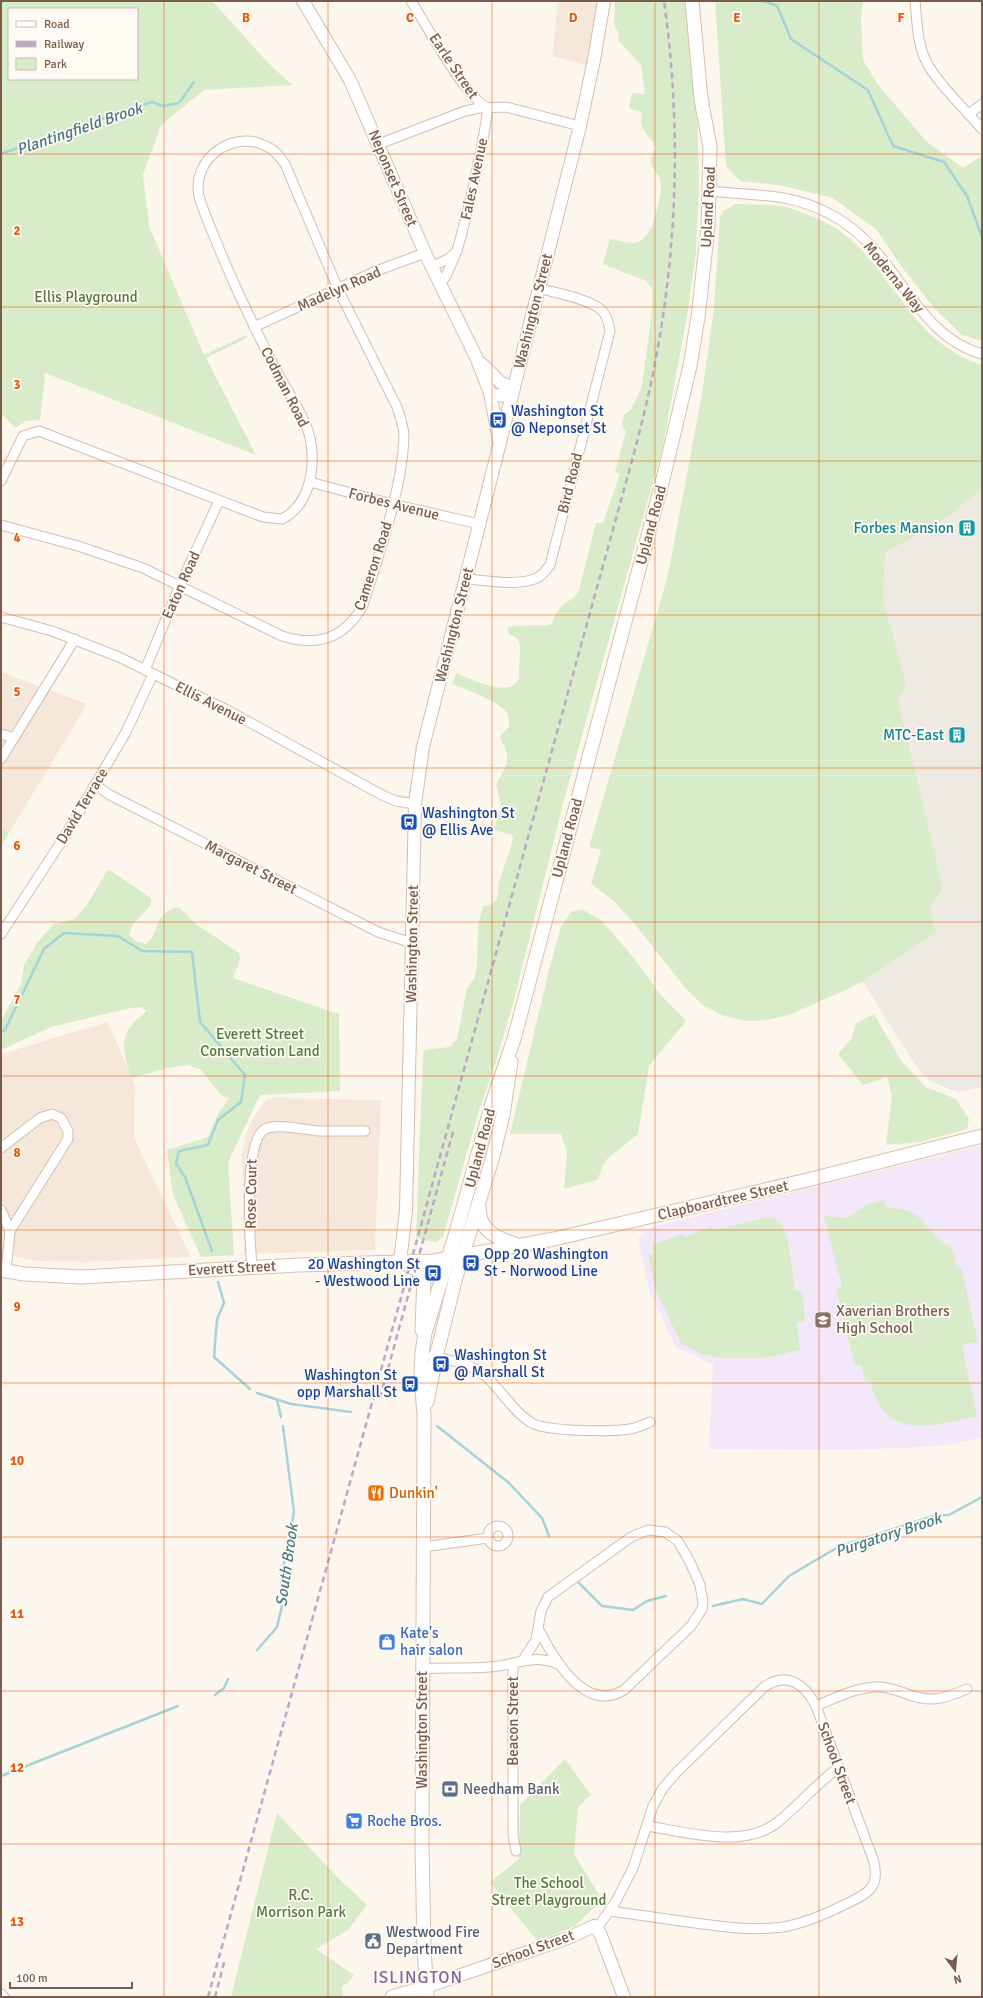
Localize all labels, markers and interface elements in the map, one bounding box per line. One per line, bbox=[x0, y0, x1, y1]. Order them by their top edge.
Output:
legend bbox=[8, 8, 138, 80]
text: B bbox=[242, 10, 250, 26]
text: C bbox=[406, 10, 414, 26]
text: D bbox=[569, 10, 578, 26]
text: E bbox=[733, 10, 741, 26]
text: F bbox=[898, 10, 905, 26]
text: Road bbox=[44, 17, 70, 32]
street label: Earle Street bbox=[425, 30, 483, 102]
text: Railway bbox=[44, 37, 84, 52]
text: Park bbox=[44, 57, 67, 72]
water label: Plantingfield Brook bbox=[14, 97, 147, 160]
street label: Neponset Street bbox=[365, 127, 421, 229]
street label: Fales Avenue bbox=[457, 136, 491, 222]
street label: Upland Road bbox=[697, 166, 719, 248]
text: 2 bbox=[13, 223, 21, 239]
street label: Moderna Way bbox=[860, 238, 928, 316]
street label: Washington Street bbox=[510, 251, 556, 371]
street label: Madelyn Road bbox=[294, 262, 384, 316]
park label: Ellis Playground bbox=[34, 288, 138, 306]
street label: Codman Road bbox=[257, 344, 313, 430]
text: 3 bbox=[13, 377, 21, 393]
place label: Washington St @ Neponset St bbox=[511, 402, 606, 437]
bus stop icon: Washington St @ Neponset St bbox=[488, 410, 508, 430]
street label: Bird Road bbox=[554, 451, 586, 515]
street label: Upland Road bbox=[632, 483, 670, 567]
street label: Forbes Avenue bbox=[347, 484, 441, 524]
building icon: Forbes Mansion bbox=[957, 518, 977, 538]
street label: Cameron Road bbox=[350, 519, 396, 613]
place label: Forbes Mansion bbox=[853, 519, 954, 537]
text: 4 bbox=[13, 530, 21, 546]
street label: Eaton Road bbox=[158, 548, 204, 622]
street label: Washington Street bbox=[431, 565, 477, 685]
street label: Ellis Avenue bbox=[172, 677, 250, 729]
text: 5 bbox=[13, 684, 21, 700]
building icon: MTC-East bbox=[947, 725, 967, 745]
place label: MTC-East bbox=[883, 726, 944, 744]
street label: David Terrace bbox=[52, 765, 112, 847]
street label: Upland Road bbox=[548, 796, 586, 880]
place label: Washington St @ Ellis Ave bbox=[422, 804, 515, 839]
bus stop icon: Washington St @ Ellis Ave bbox=[399, 812, 419, 832]
street label: Margaret Street bbox=[202, 836, 300, 898]
text: 6 bbox=[13, 838, 21, 854]
street label: Washington Street bbox=[402, 885, 422, 1003]
text: 7 bbox=[13, 992, 21, 1008]
park label: Everett Street Conservation Land bbox=[200, 1025, 320, 1060]
street label: Upland Road bbox=[461, 1106, 499, 1190]
text: 8 bbox=[13, 1145, 21, 1161]
street label: Rose Court bbox=[241, 1159, 261, 1229]
street label: Clapboardtree Street bbox=[656, 1176, 790, 1224]
place label: Opp 20 Washington St - Norwood Line bbox=[484, 1245, 608, 1280]
bus stop icon: Opp 20 Washington St - Norwood Line bbox=[461, 1253, 481, 1273]
place label: 20 Washington St - Westwood Line bbox=[308, 1255, 420, 1290]
street label: Everett Street bbox=[188, 1257, 276, 1279]
bus stop icon: 20 Washington St - Westwood Line bbox=[423, 1263, 443, 1283]
text: 9 bbox=[13, 1299, 21, 1315]
place label: Xaverian Brothers High School bbox=[836, 1302, 950, 1337]
school or university icon: Xaverian Brothers High School bbox=[813, 1310, 833, 1330]
place label: Washington St @ Marshall St bbox=[454, 1346, 547, 1381]
bus stop icon: Washington St @ Marshall St bbox=[431, 1354, 451, 1374]
place label: Washington St opp Marshall St bbox=[297, 1366, 397, 1401]
bus stop icon: Washington St opp Marshall St bbox=[400, 1374, 420, 1394]
text: 10 bbox=[10, 1453, 24, 1469]
restaurant icon: Dunkin' bbox=[366, 1483, 386, 1503]
place label: Dunkin' bbox=[389, 1484, 438, 1502]
water label: Purgatory Brook bbox=[833, 1508, 946, 1562]
water label: South Brook bbox=[271, 1520, 303, 1608]
text: 11 bbox=[10, 1606, 24, 1622]
place label: Kate's hair salon bbox=[400, 1624, 463, 1659]
shop icon: Kate's hair salon bbox=[377, 1632, 397, 1652]
street label: Washington Street bbox=[413, 1671, 431, 1789]
street label: Beacon Street bbox=[504, 1676, 522, 1766]
street label: School Street bbox=[814, 1720, 860, 1806]
text: 12 bbox=[10, 1760, 24, 1776]
bank icon: Needham Bank bbox=[440, 1779, 460, 1799]
place label: Needham Bank bbox=[463, 1780, 560, 1798]
supermarket icon: Roche Bros. bbox=[344, 1811, 364, 1831]
place label: Roche Bros. bbox=[367, 1812, 442, 1830]
park label: The School Street Playground bbox=[492, 1874, 607, 1909]
park label: R.C. Morrison Park bbox=[256, 1886, 346, 1921]
text: 13 bbox=[10, 1914, 24, 1930]
place label: Westwood Fire Department bbox=[386, 1923, 480, 1958]
street label: School Street bbox=[490, 1926, 576, 1972]
public building icon: Westwood Fire Department bbox=[363, 1931, 383, 1951]
north arrow bbox=[935, 1950, 975, 1990]
scale bar bbox=[10, 1964, 132, 1990]
district label: ISLINGTON bbox=[373, 1967, 463, 1988]
text: 100 m bbox=[16, 1971, 48, 1986]
text: N bbox=[952, 1972, 963, 1986]

